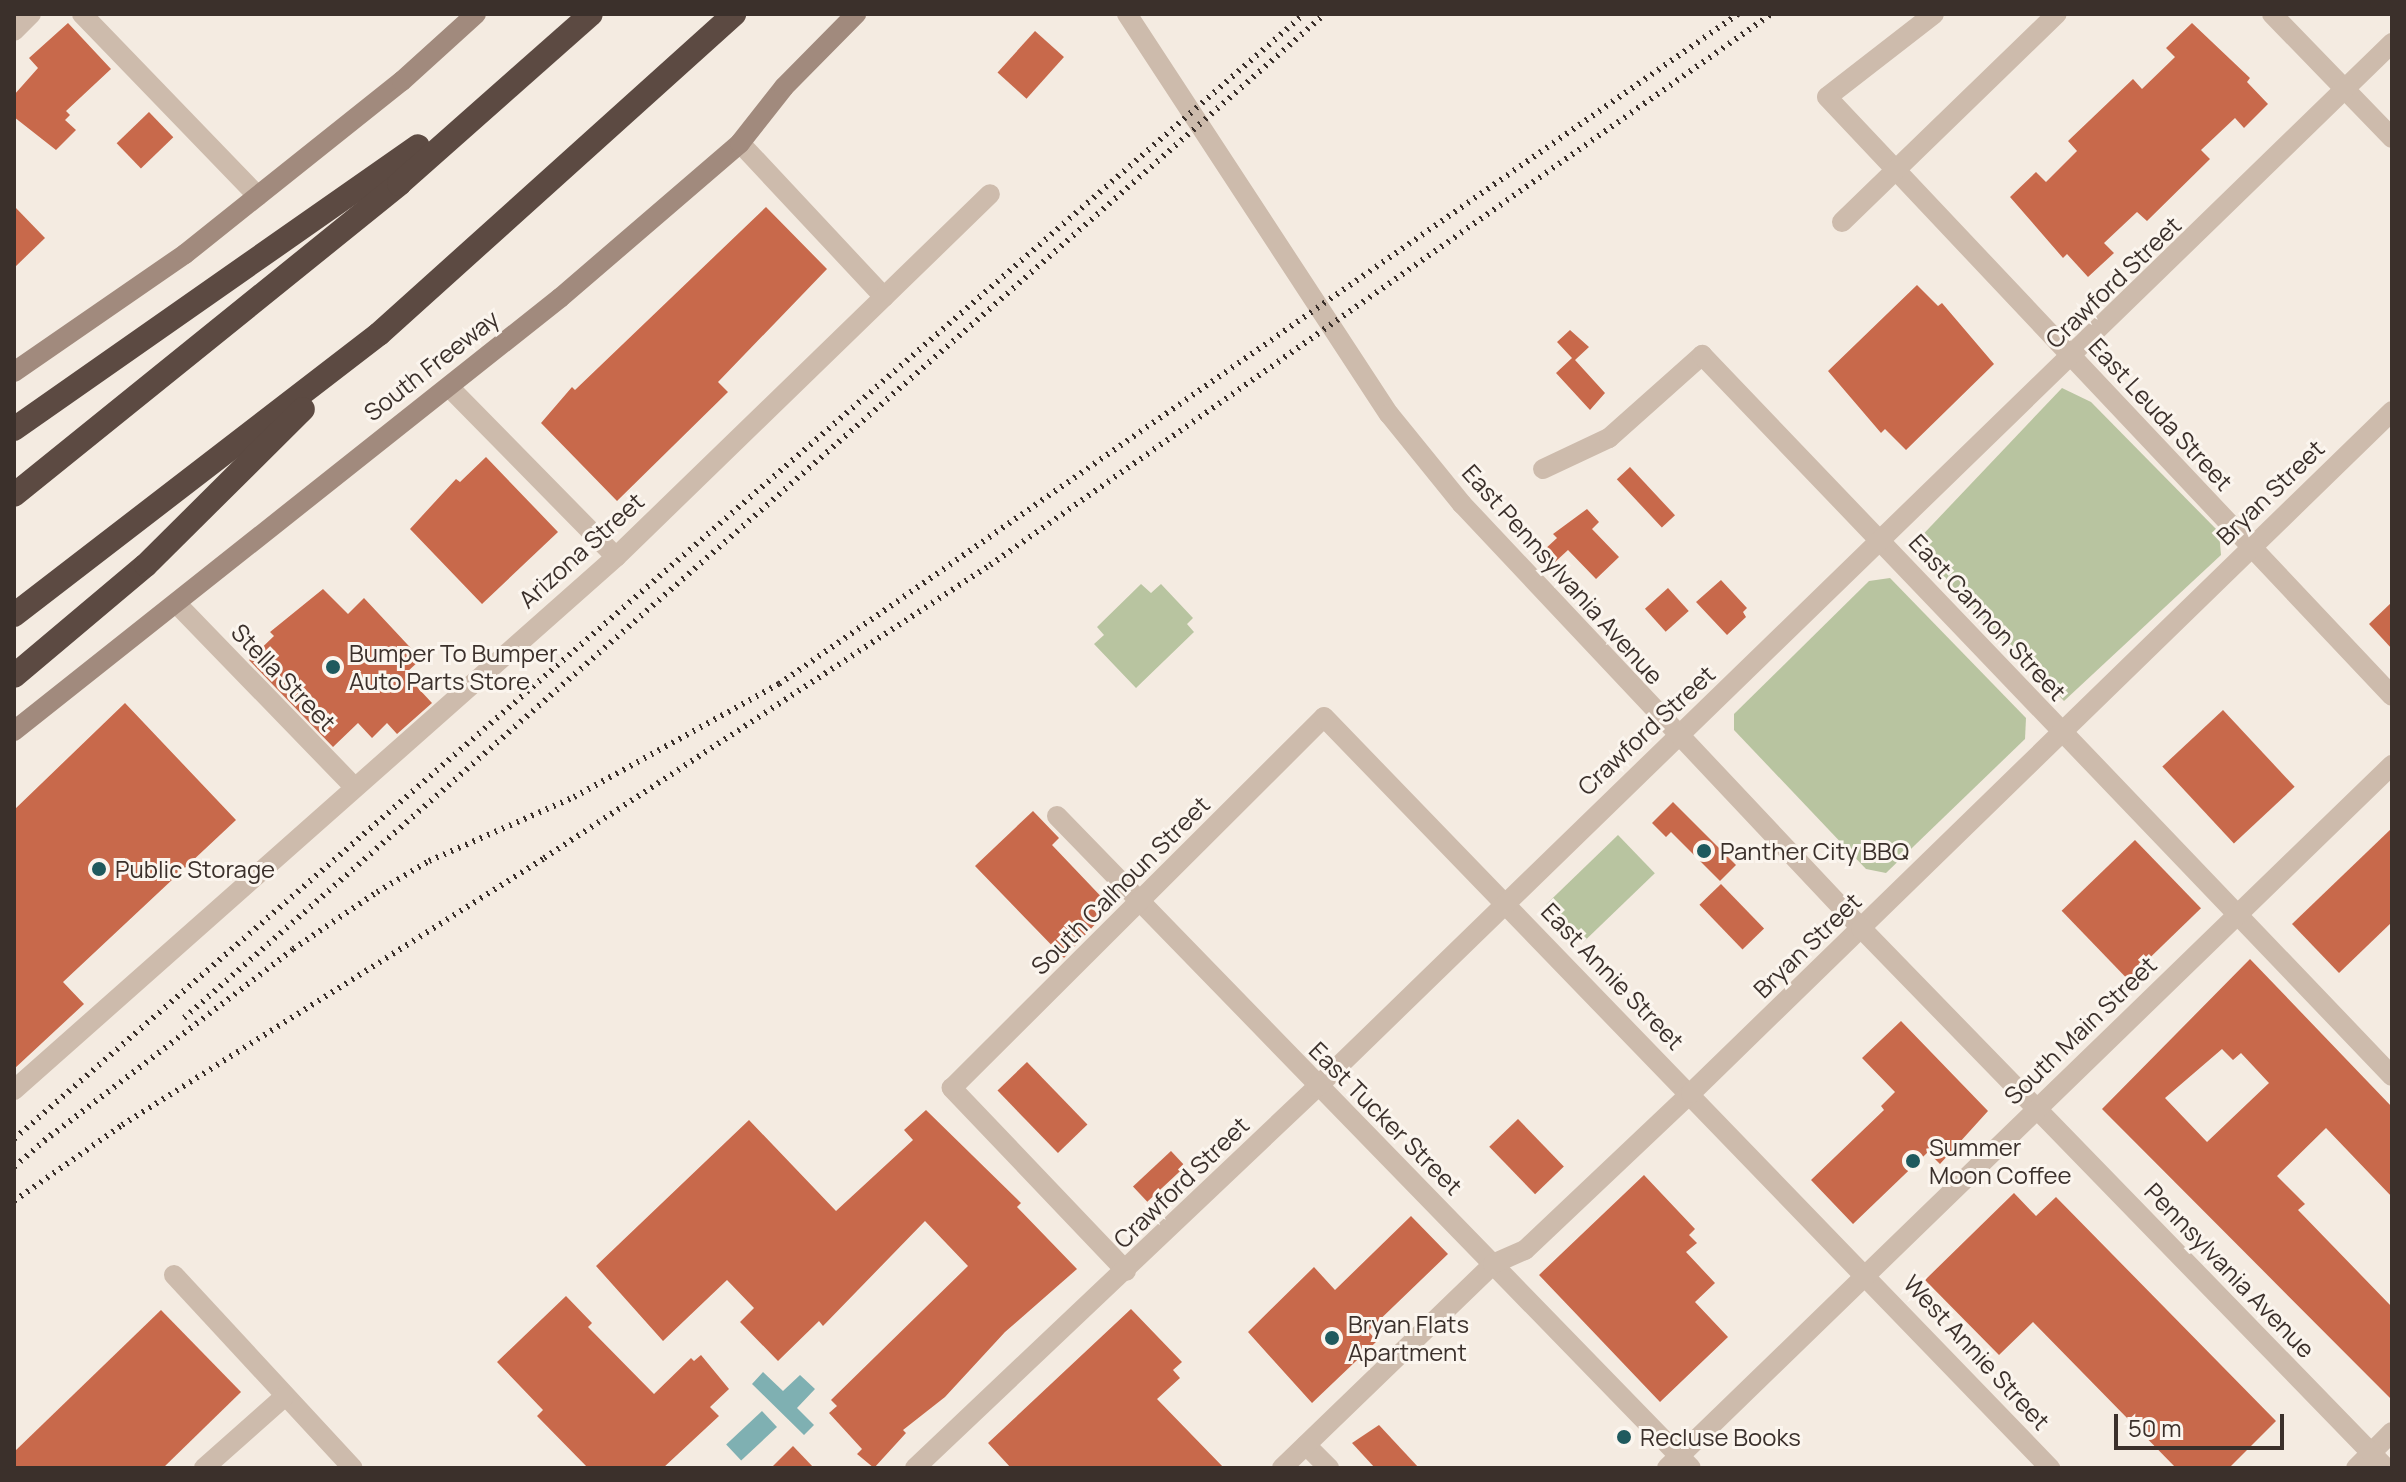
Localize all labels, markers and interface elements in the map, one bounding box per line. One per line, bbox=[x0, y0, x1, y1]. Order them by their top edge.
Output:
street label: Crawford Street bbox=[2039, 210, 2187, 354]
street label: South Freeway bbox=[358, 303, 504, 427]
street label: East Leuda Street bbox=[2083, 332, 2239, 496]
street label: Bryan Street bbox=[2210, 434, 2330, 550]
street label: East Pennsylvania Avenue bbox=[1457, 458, 1669, 690]
street label: Arizona Street bbox=[513, 486, 649, 614]
street label: East Cannon Street bbox=[1904, 528, 2072, 706]
street label: Stella Street bbox=[226, 617, 342, 737]
place label: Bumper To Bumper Auto Parts Store bbox=[349, 639, 558, 695]
marker: Bumper To Bumper Auto Parts Store bbox=[324, 658, 342, 676]
street label: Crawford Street bbox=[1572, 659, 1720, 801]
street label: South Calhoun Street bbox=[1025, 790, 1215, 980]
place label: Panther City BBQ bbox=[1720, 837, 1909, 865]
marker: Panther City BBQ bbox=[1695, 842, 1713, 860]
place label: Public Storage bbox=[115, 855, 275, 883]
marker: Public Storage bbox=[90, 860, 108, 878]
street label: Bryan Street bbox=[1747, 887, 1867, 1003]
street label: East Annie Street bbox=[1536, 897, 1690, 1055]
street label: South Main Street bbox=[1998, 950, 2162, 1110]
street label: East Tucker Street bbox=[1304, 1036, 1468, 1200]
street label: Crawford Street bbox=[1107, 1110, 1255, 1254]
place label: Summer Moon Coffee bbox=[1929, 1133, 2071, 1189]
marker: Summer Moon Coffee bbox=[1904, 1152, 1922, 1170]
street label: Pennsylvania Avenue bbox=[2139, 1177, 2321, 1363]
street label: West Annie Street bbox=[1898, 1269, 2056, 1435]
place label: Bryan Flats Apartment bbox=[1348, 1310, 1469, 1366]
marker: Bryan Flats Apartment bbox=[1323, 1329, 1341, 1347]
scale bar bbox=[2118, 1398, 2288, 1448]
text: 50 m bbox=[2128, 1411, 2182, 1444]
place label: Recluse Books bbox=[1640, 1423, 1801, 1451]
marker: Recluse Books bbox=[1615, 1428, 1633, 1446]

